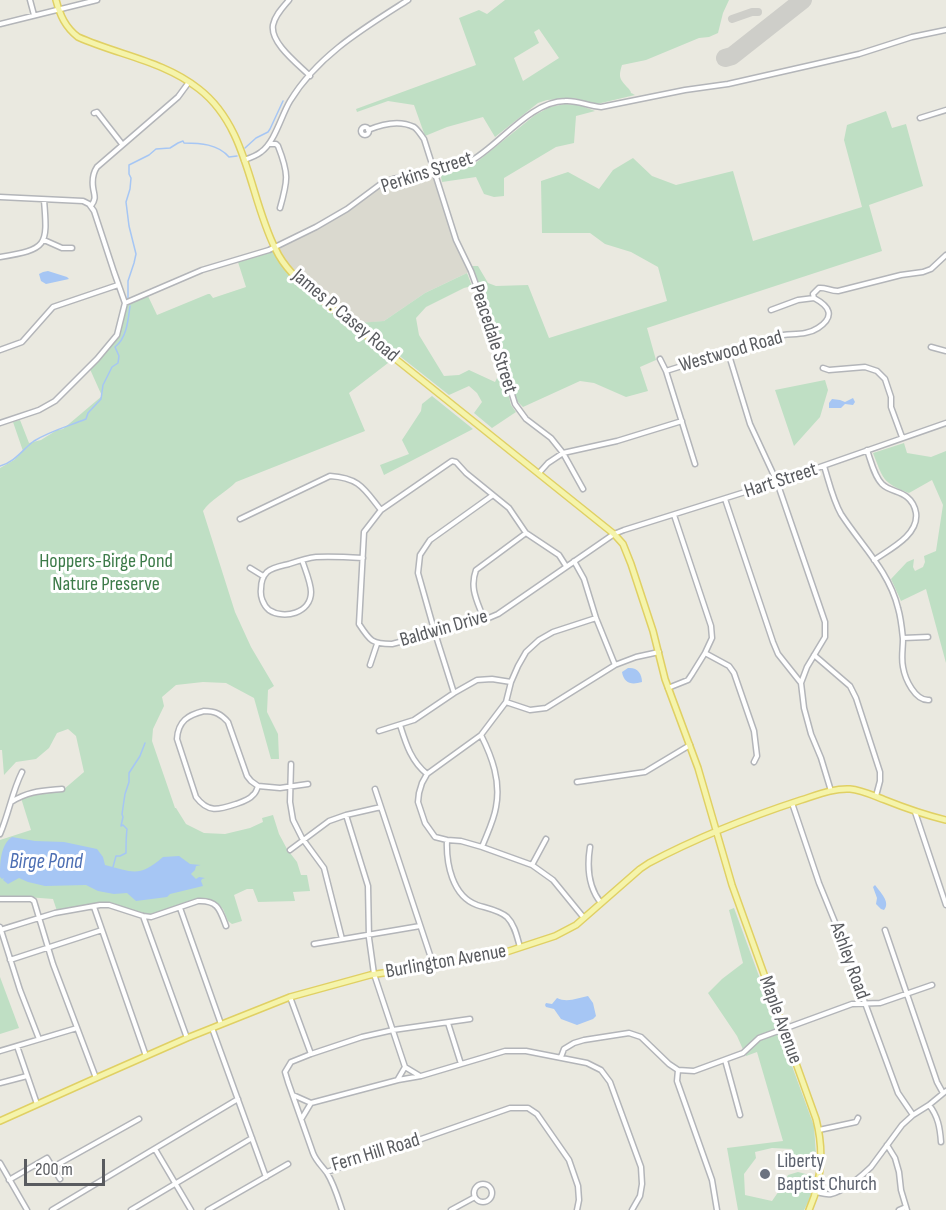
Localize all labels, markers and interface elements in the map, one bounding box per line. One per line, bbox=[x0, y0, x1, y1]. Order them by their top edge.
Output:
street label: Perkins Street bbox=[378, 147, 476, 199]
street label: James P. Casey Road bbox=[287, 264, 403, 368]
street label: Peacedale Street bbox=[464, 281, 522, 397]
street label: Westwood Road bbox=[676, 326, 786, 378]
street label: Hart Street bbox=[741, 458, 821, 504]
park label: Hoppers-Birge Pond Nature Preserve bbox=[39, 550, 173, 597]
street label: Baldwin Drive bbox=[397, 605, 491, 653]
water label: Birge Pond bbox=[9, 850, 83, 876]
street label: Ashley Road bbox=[824, 919, 874, 1003]
street label: Burlington Avenue bbox=[384, 940, 508, 984]
street label: Maple Avenue bbox=[753, 973, 807, 1067]
street label: Fern Hill Road bbox=[329, 1128, 423, 1178]
scale bar bbox=[27, 1147, 108, 1185]
place label: Liberty Baptist Church bbox=[777, 1150, 877, 1197]
text: 200 m bbox=[35, 1159, 73, 1180]
marker: Liberty Baptist Church bbox=[758, 1167, 772, 1181]

